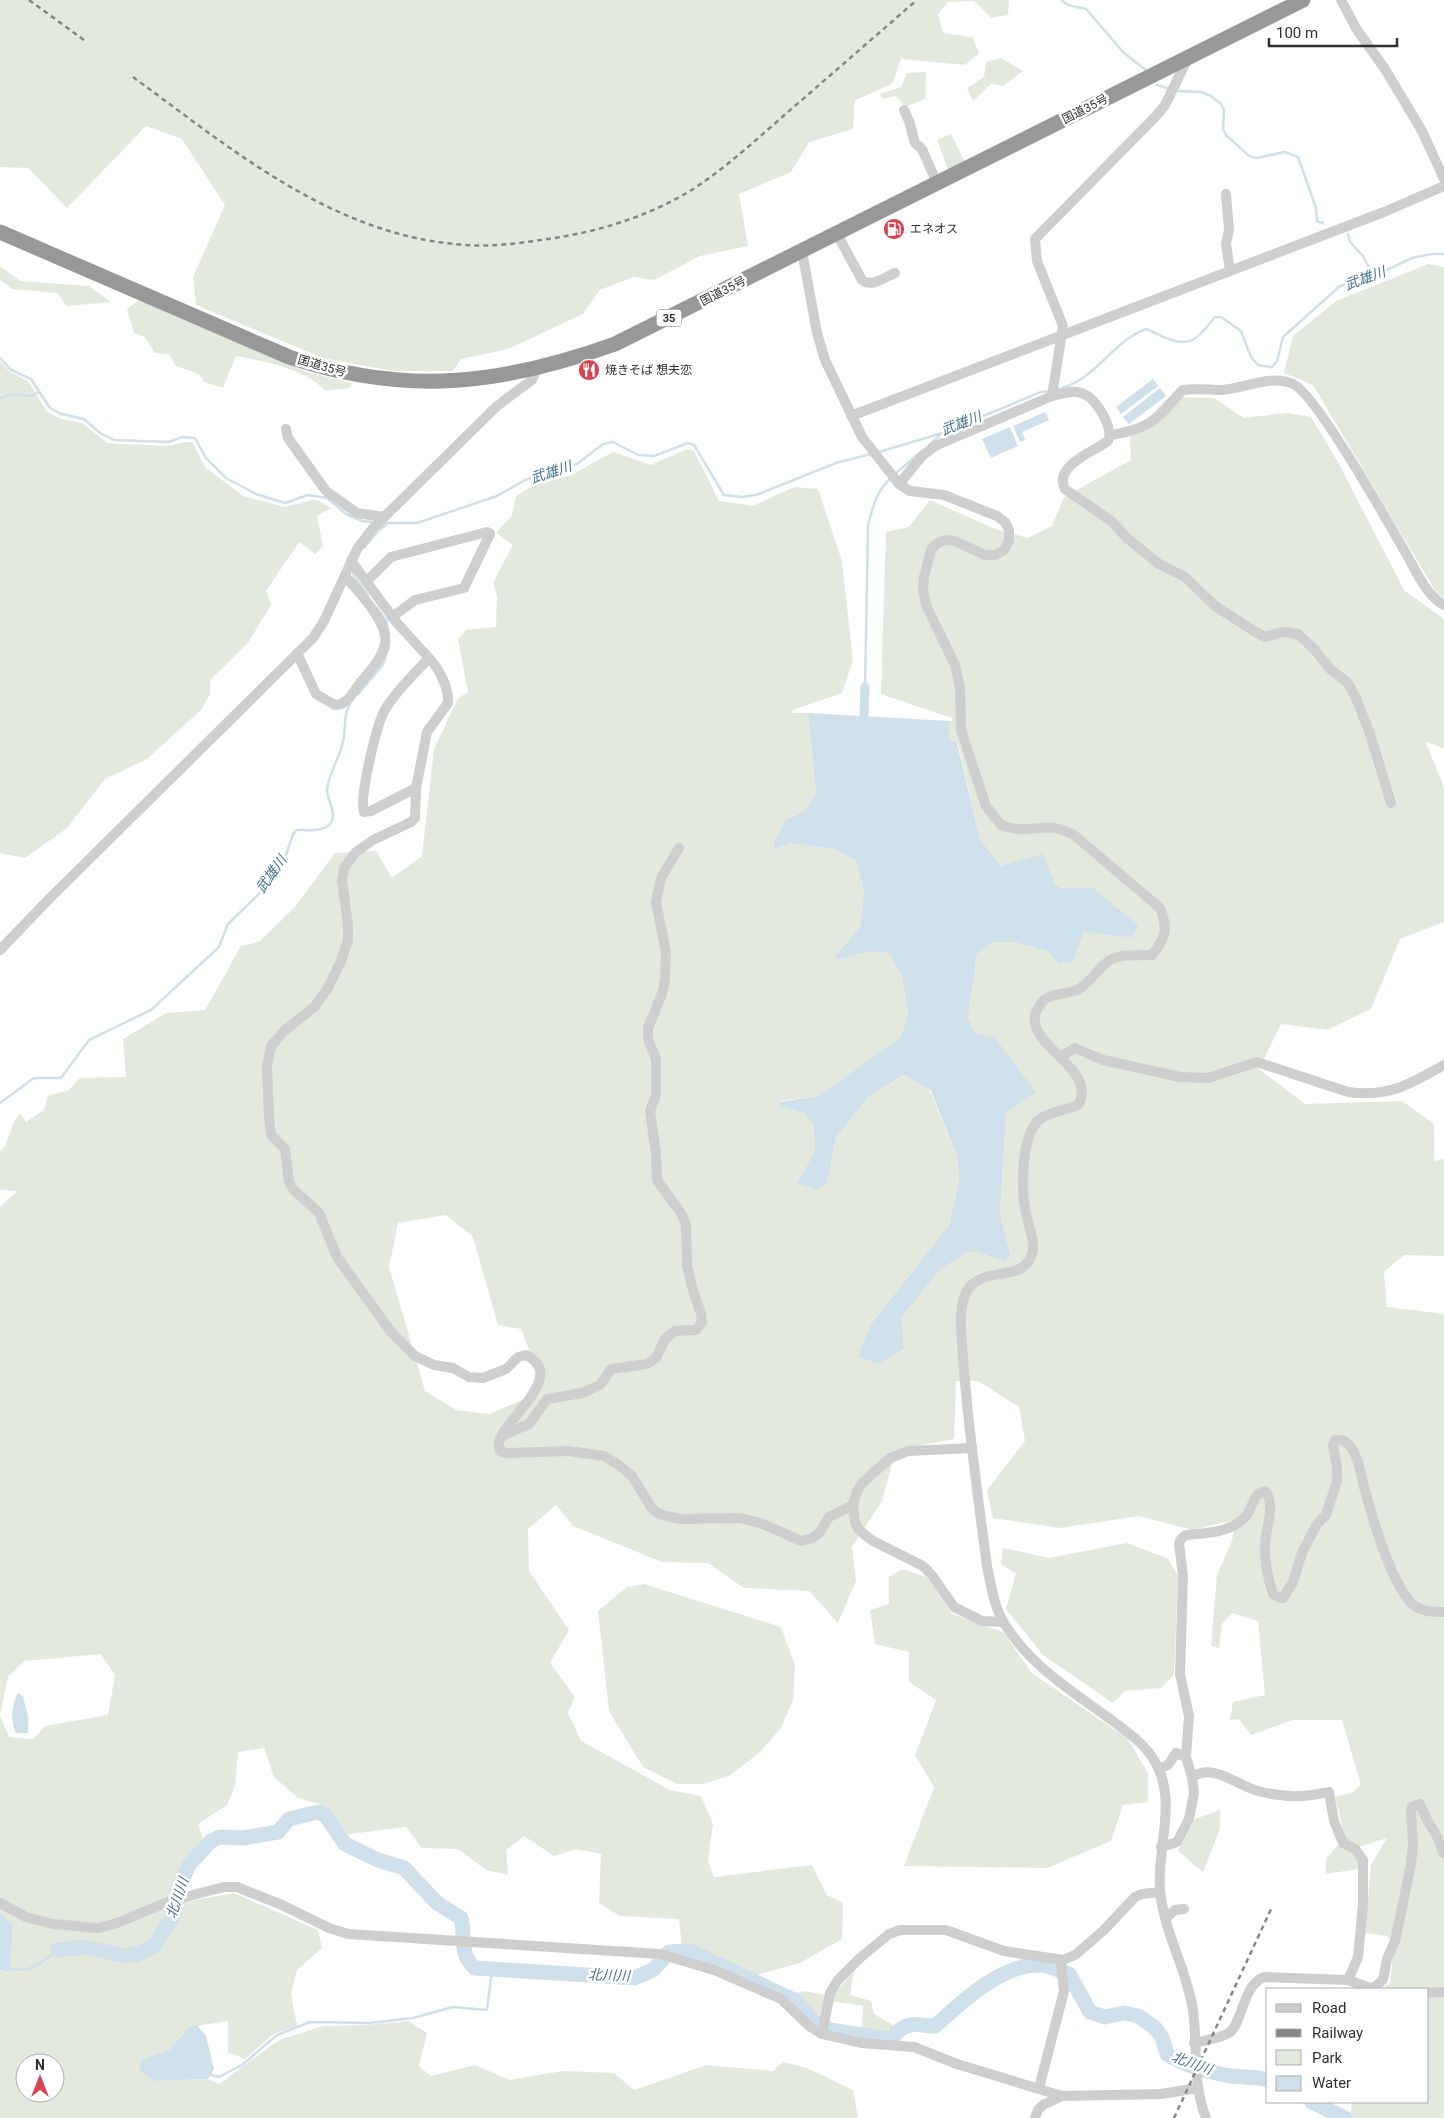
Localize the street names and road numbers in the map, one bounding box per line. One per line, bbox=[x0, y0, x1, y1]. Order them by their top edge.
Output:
street label: 国道35号 bbox=[1060, 92, 1110, 126]
street label: 国道35号 bbox=[698, 274, 748, 308]
road number: 35 bbox=[656, 310, 682, 326]
street label: 国道35号 bbox=[296, 352, 348, 380]

